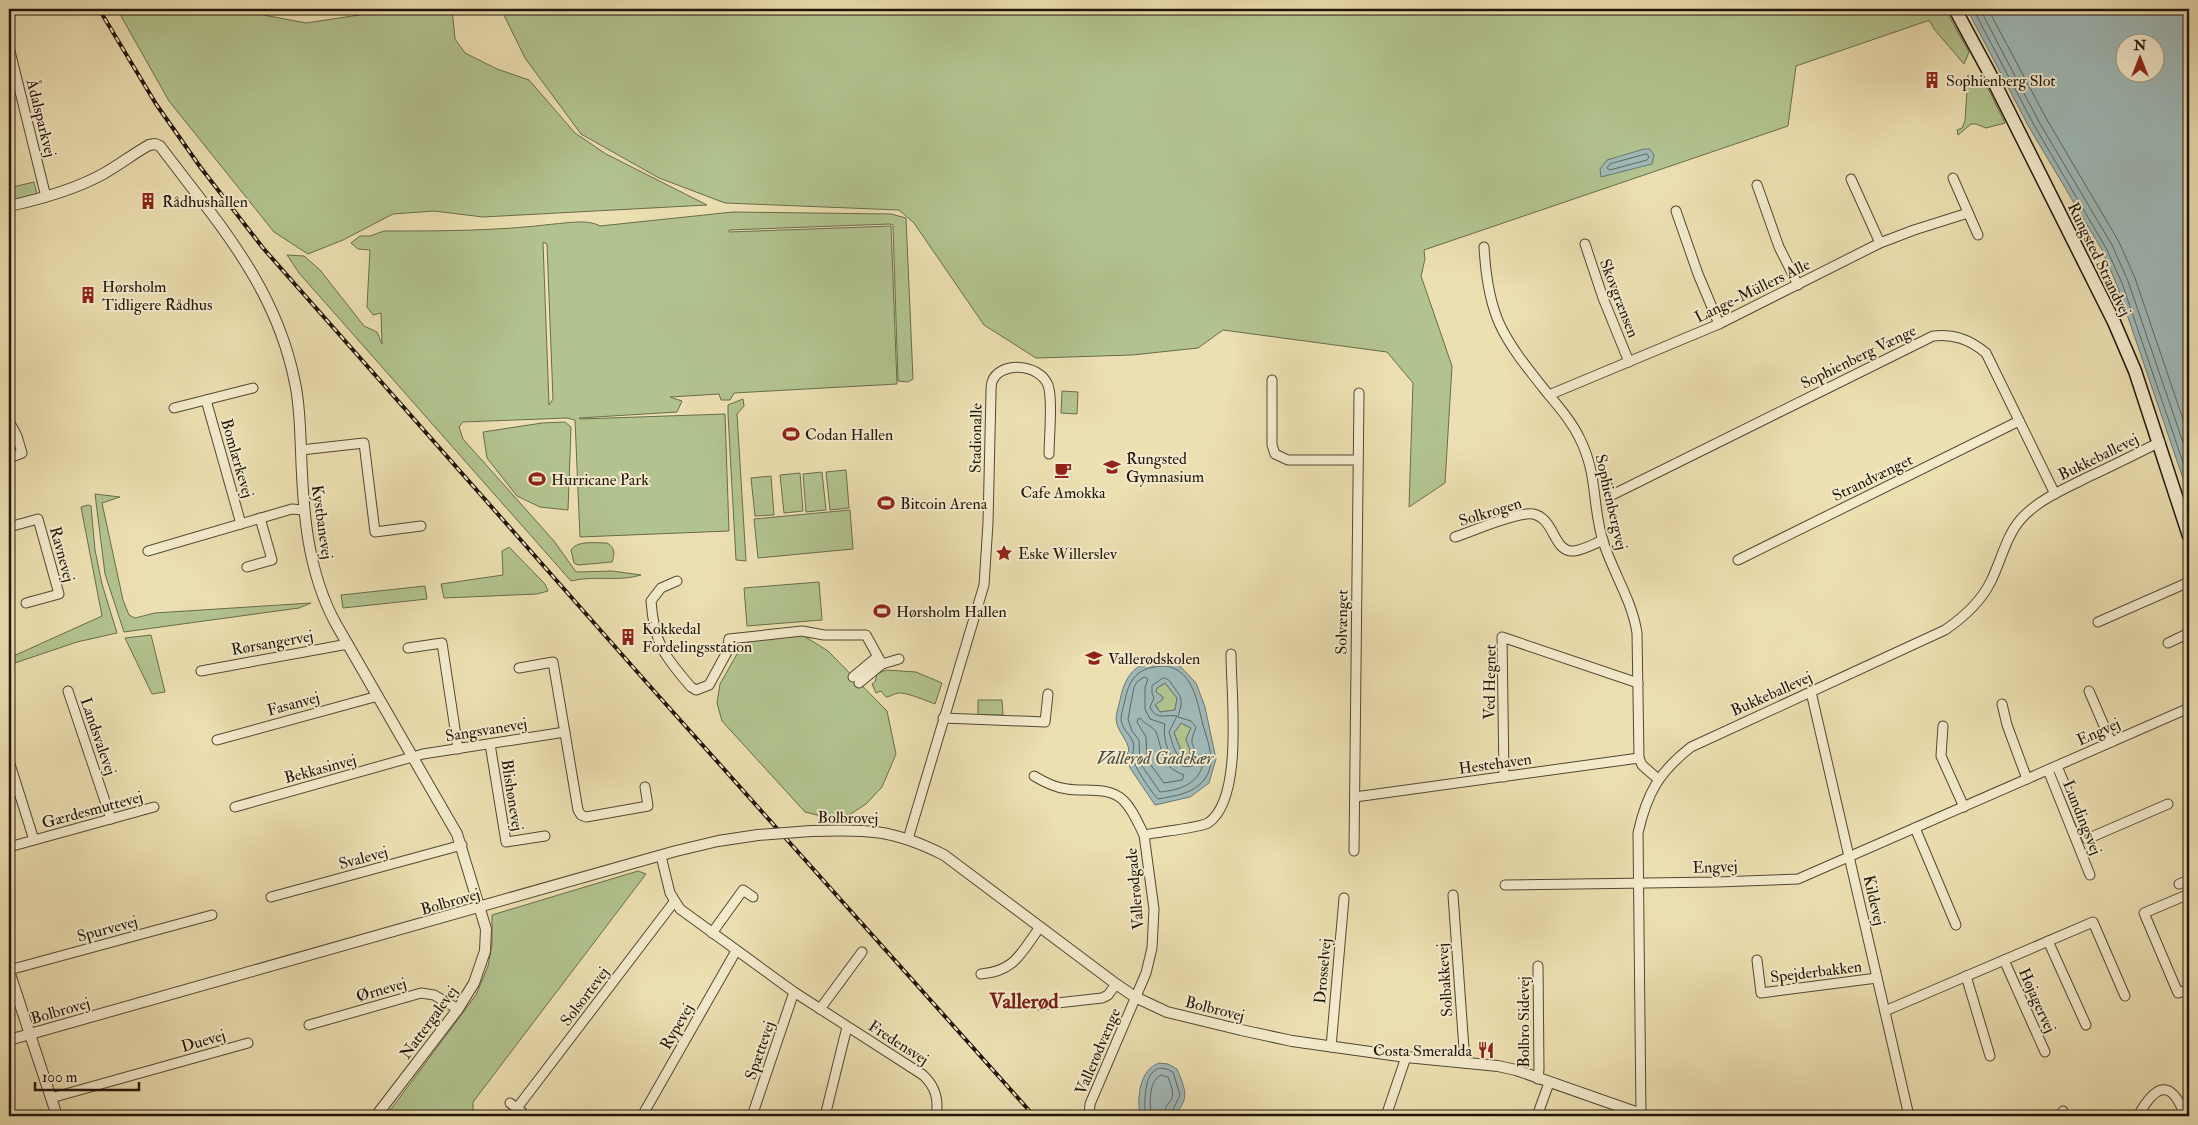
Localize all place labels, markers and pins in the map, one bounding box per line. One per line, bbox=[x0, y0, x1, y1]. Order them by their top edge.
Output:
building icon: Sophienberg Slot bbox=[1922, 70, 1942, 90]
place label: Sophienberg Slot bbox=[1946, 71, 2056, 92]
building icon: Rådhushallen bbox=[138, 191, 158, 211]
place label: Rådhushallen bbox=[162, 192, 248, 212]
place label: Hørsholm Tidligere Rådhus bbox=[102, 277, 213, 315]
building icon: Hørsholm Tidligere Rådhus bbox=[78, 285, 98, 305]
sports icon: Codan Hallen bbox=[781, 424, 801, 444]
place label: Codan Hallen bbox=[805, 425, 893, 445]
place label: Rungsted Gymnasium bbox=[1126, 449, 1205, 487]
school or university icon: Rungsted Gymnasium bbox=[1102, 457, 1122, 477]
cafe icon: Cafe Amokka bbox=[1053, 460, 1073, 480]
sports icon: Hurricane Park bbox=[527, 469, 547, 489]
place label: Hurricane Park bbox=[551, 470, 649, 490]
place label: Cafe Amokka bbox=[1020, 483, 1106, 503]
sports icon: Bitcoin Arena bbox=[876, 493, 896, 513]
place label: Bitcoin Arena bbox=[900, 494, 988, 514]
place icon: Eske Willerslev bbox=[994, 543, 1014, 563]
place label: Eske Willerslev bbox=[1018, 544, 1118, 564]
sports icon: Hørsholm Hallen bbox=[872, 601, 892, 621]
place label: Hørsholm Hallen bbox=[896, 602, 1007, 622]
place label: Kokkedal Fordelingsstation bbox=[642, 619, 752, 657]
building icon: Kokkedal Fordelingsstation bbox=[618, 627, 638, 647]
school or university icon: Vallerødskolen bbox=[1084, 648, 1104, 668]
place label: Vallerødskolen bbox=[1108, 649, 1200, 669]
restaurant icon: Costa Smeralda bbox=[1476, 1040, 1496, 1060]
place label: Costa Smeralda bbox=[1373, 1041, 1472, 1061]

